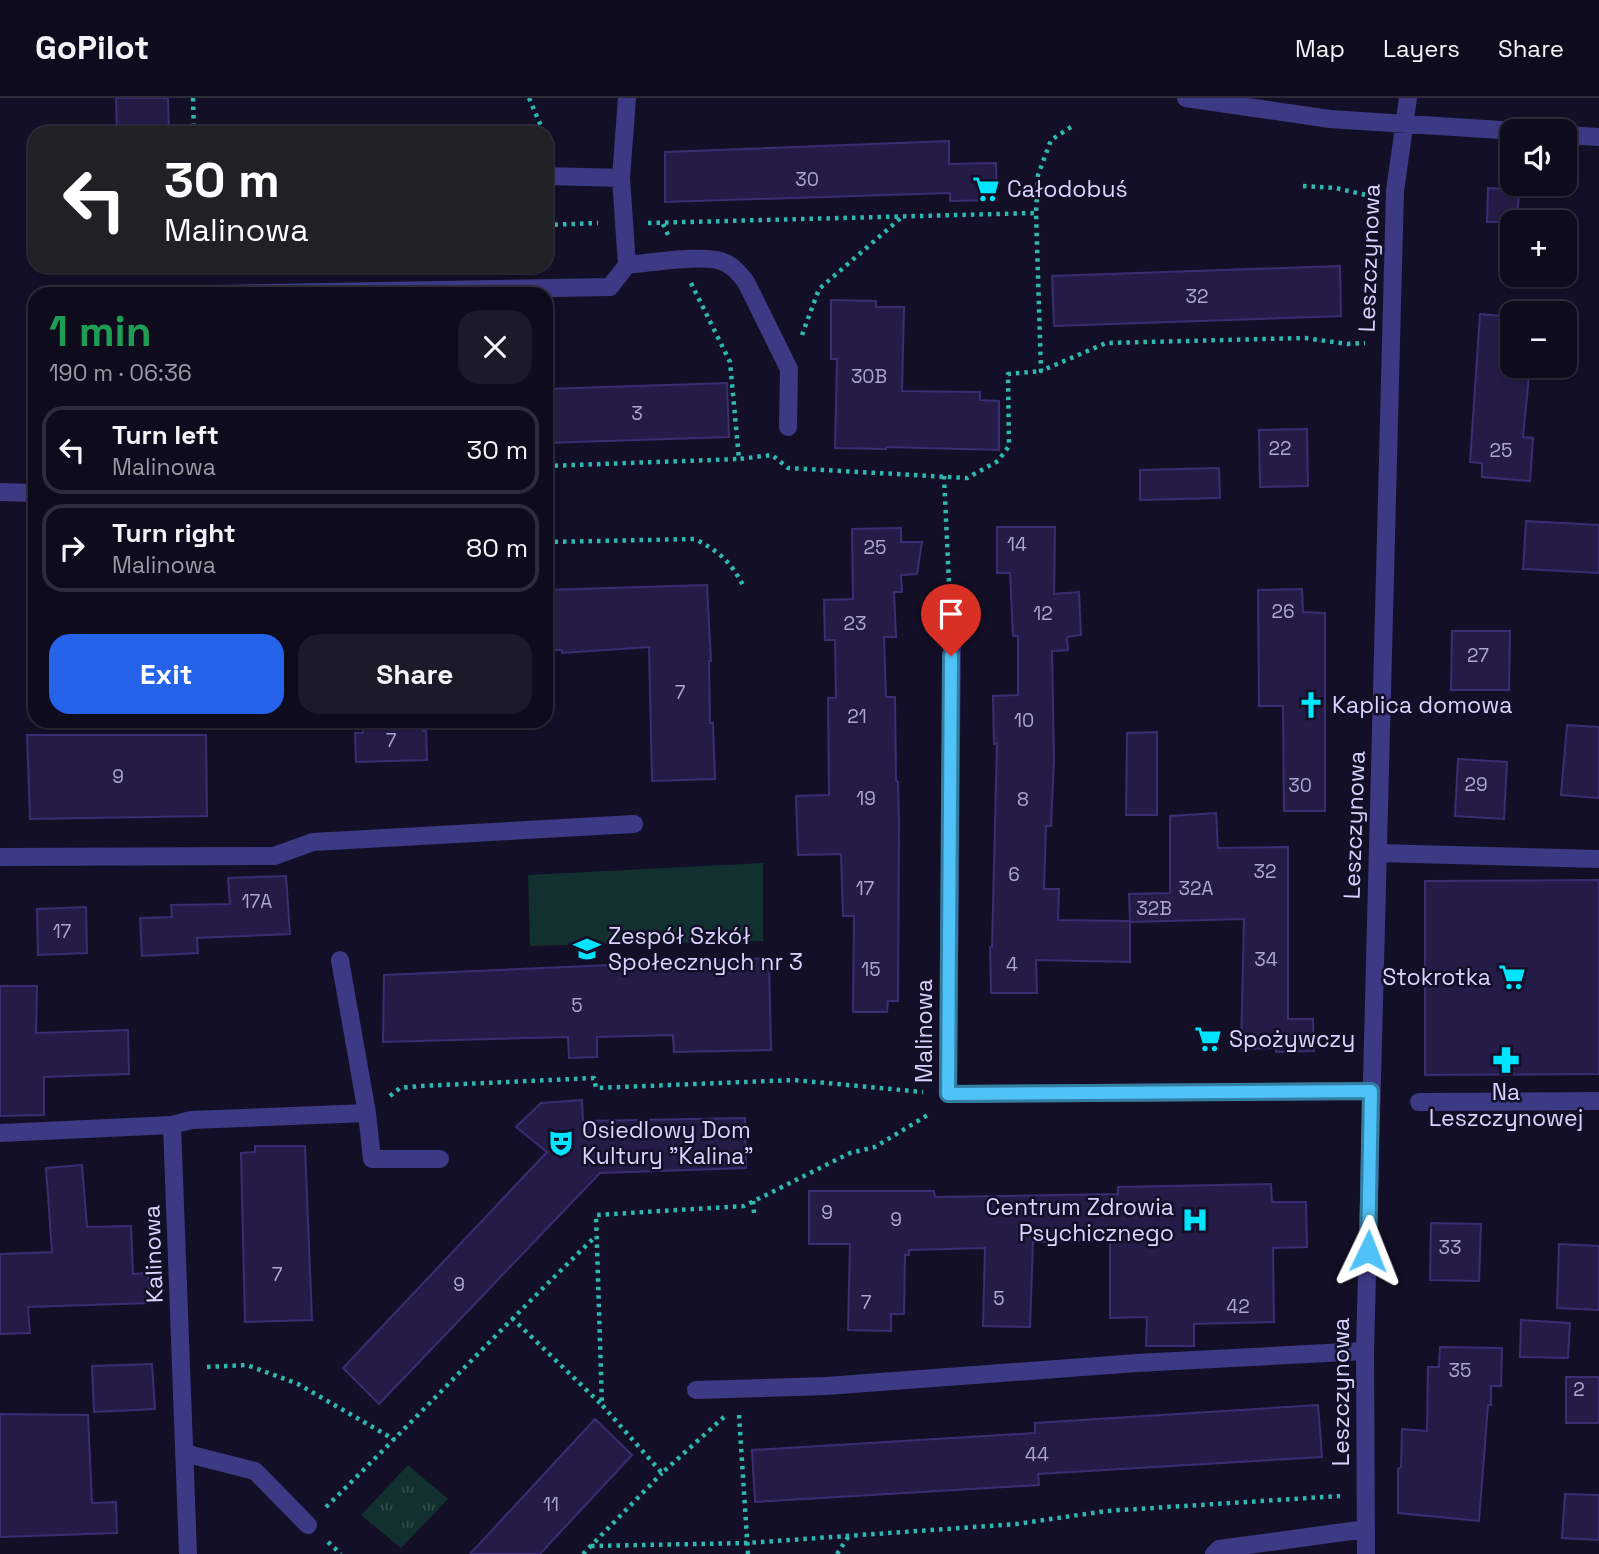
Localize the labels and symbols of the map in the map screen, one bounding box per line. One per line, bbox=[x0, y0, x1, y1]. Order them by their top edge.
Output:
house number: 30 bbox=[795, 167, 819, 192]
supermarket icon: Całodobuś bbox=[971, 174, 1001, 204]
place label: Całodobuś bbox=[1007, 174, 1128, 204]
street label: Leszczynowa bbox=[1351, 183, 1387, 333]
house number: 32 bbox=[1186, 284, 1208, 309]
house number: 30B bbox=[851, 364, 887, 389]
house number: 3 bbox=[631, 401, 643, 426]
house number: 22 bbox=[1269, 436, 1291, 461]
house number: 25 bbox=[1490, 438, 1512, 463]
house number: 14 bbox=[1007, 532, 1027, 557]
house number: 25 bbox=[864, 535, 886, 560]
pin bbox=[921, 584, 981, 656]
house number: 26 bbox=[1271, 599, 1295, 624]
house number: 12 bbox=[1033, 601, 1053, 626]
house number: 23 bbox=[844, 611, 866, 636]
house number: 27 bbox=[1467, 643, 1489, 668]
house number: 7 bbox=[675, 680, 686, 705]
church icon: Kaplica domowa bbox=[1296, 690, 1326, 720]
place label: Kaplica domowa bbox=[1332, 690, 1512, 720]
house number: 21 bbox=[847, 704, 867, 729]
house number: 10 bbox=[1014, 708, 1034, 733]
house number: 7 bbox=[386, 728, 397, 753]
street label: Leszczynowa bbox=[1336, 750, 1372, 900]
house number: 9 bbox=[112, 764, 124, 789]
house number: 29 bbox=[1464, 772, 1488, 797]
house number: 30 bbox=[1288, 773, 1312, 798]
house number: 19 bbox=[856, 786, 876, 811]
house number: 8 bbox=[1017, 787, 1029, 812]
house number: 32 bbox=[1254, 859, 1276, 884]
house number: 6 bbox=[1008, 862, 1020, 887]
house number: 17 bbox=[856, 876, 875, 901]
house number: 32A bbox=[1179, 876, 1213, 901]
house number: 17A bbox=[242, 889, 272, 914]
house number: 32B bbox=[1136, 896, 1172, 921]
house number: 17 bbox=[53, 919, 72, 944]
place label: Zespół Szkół Społecznych nr 3 bbox=[608, 921, 803, 977]
school or university icon: Zespół Szkół Społecznych nr 3 bbox=[572, 934, 602, 964]
house number: 34 bbox=[1254, 947, 1278, 972]
house number: 4 bbox=[1006, 952, 1018, 977]
house number: 15 bbox=[861, 957, 881, 982]
place label: Stokrotka bbox=[1382, 962, 1491, 992]
supermarket icon: Stokrotka bbox=[1497, 962, 1527, 992]
street label: Malinowa bbox=[909, 979, 939, 1083]
house number: 5 bbox=[571, 993, 583, 1018]
supermarket icon: Spożywczy bbox=[1193, 1024, 1223, 1054]
place label: Spożywczy bbox=[1229, 1024, 1355, 1054]
pharmacy icon: Na Leszczynowej bbox=[1491, 1045, 1521, 1075]
place label: Na Leszczynowej bbox=[1429, 1077, 1583, 1133]
place label: Osiedlowy Dom Kultury "Kalina" bbox=[582, 1115, 754, 1171]
theatre icon: Osiedlowy Dom Kultury "Kalina" bbox=[546, 1128, 576, 1158]
place label: Centrum Zdrowia Psychicznego bbox=[986, 1192, 1174, 1248]
house number: 9 bbox=[821, 1200, 833, 1225]
street label: Kalinowa bbox=[136, 1204, 170, 1304]
hospital icon: Centrum Zdrowia Psychicznego bbox=[1180, 1205, 1210, 1235]
house number: 9 bbox=[890, 1207, 902, 1232]
position arrow bbox=[1331, 1214, 1405, 1288]
house number: 33 bbox=[1439, 1235, 1461, 1260]
house number: 7 bbox=[272, 1262, 283, 1287]
house number: 9 bbox=[453, 1272, 465, 1297]
house number: 5 bbox=[993, 1286, 1005, 1311]
house number: 7 bbox=[861, 1290, 872, 1315]
house number: 42 bbox=[1226, 1294, 1250, 1319]
street label: Leszczynowa bbox=[1326, 1318, 1356, 1466]
house number: 35 bbox=[1449, 1358, 1471, 1383]
house number: 2 bbox=[1573, 1377, 1585, 1402]
house number: 44 bbox=[1025, 1442, 1049, 1467]
house number: 11 bbox=[543, 1492, 559, 1517]

